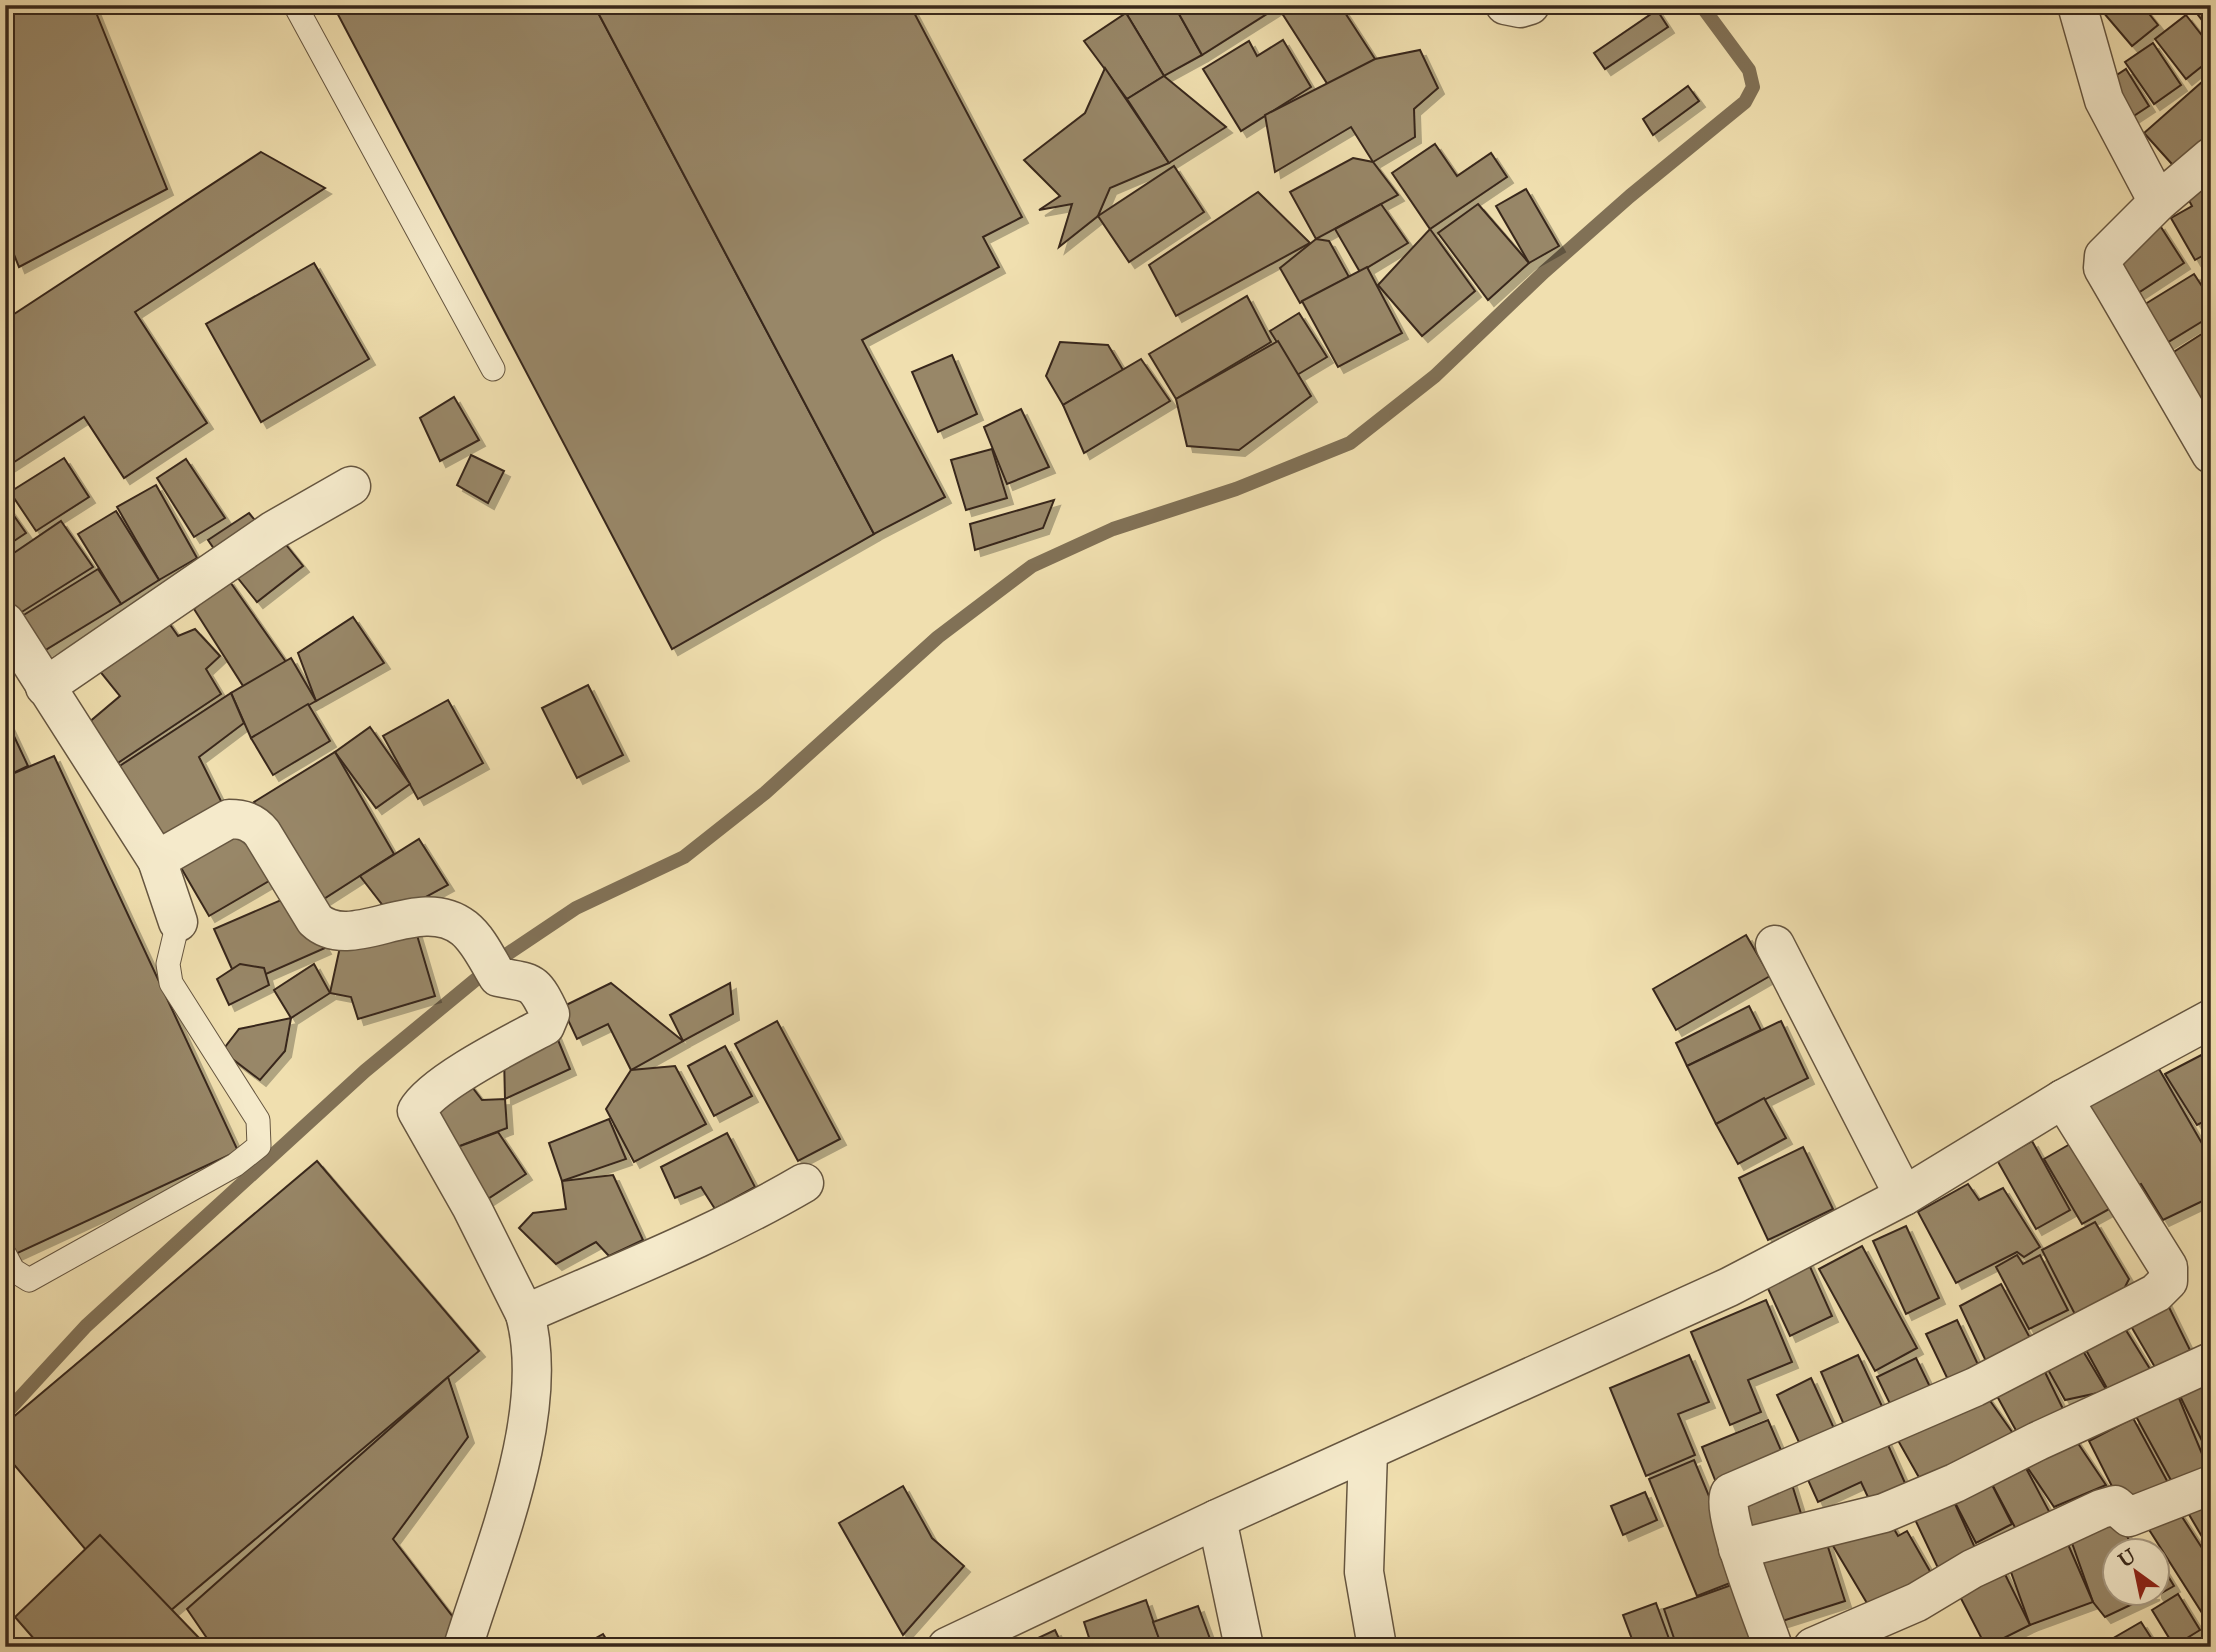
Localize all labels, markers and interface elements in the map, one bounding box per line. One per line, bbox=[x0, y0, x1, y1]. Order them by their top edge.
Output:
north arrow bbox=[2100, 1536, 2170, 1606]
text: U bbox=[2114, 1544, 2141, 1573]

